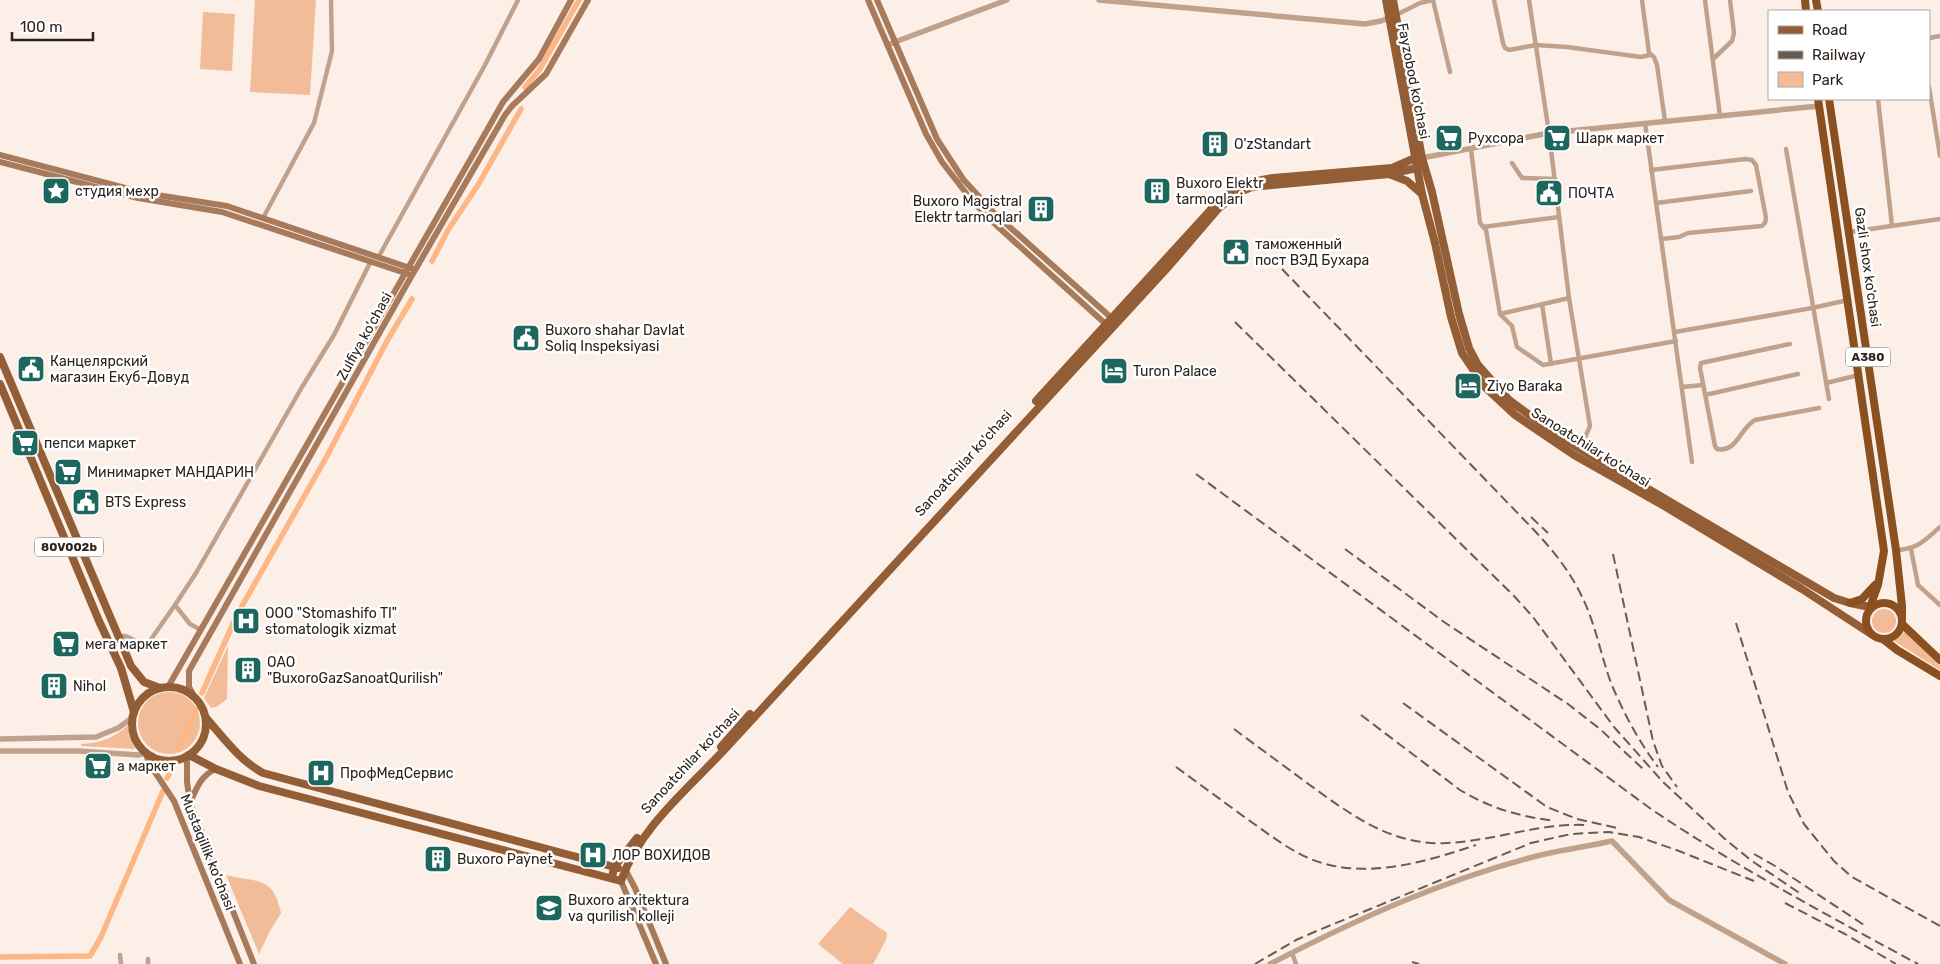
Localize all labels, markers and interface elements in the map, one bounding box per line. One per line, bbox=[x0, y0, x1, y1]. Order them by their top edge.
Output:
scale bar bbox=[12, 10, 94, 42]
legend bbox=[1768, 10, 1930, 100]
text: 100 m bbox=[20, 18, 62, 36]
text: Road bbox=[1812, 21, 1848, 39]
street label: Fayzobod ko'chasi bbox=[1394, 22, 1433, 141]
text: Railway bbox=[1812, 46, 1866, 64]
text: Park bbox=[1812, 71, 1843, 89]
supermarket icon: Рухсора bbox=[1434, 123, 1464, 153]
supermarket icon: Шарк маркет bbox=[1542, 123, 1572, 153]
building icon: O'zStandart bbox=[1200, 129, 1230, 159]
place label: Рухсора bbox=[1468, 130, 1524, 147]
place label: Шарк маркет bbox=[1576, 130, 1664, 147]
place label: O'zStandart bbox=[1234, 136, 1311, 153]
place label: Buxoro Elektr tarmoqlari bbox=[1176, 175, 1264, 208]
place icon: студия мехр bbox=[41, 176, 71, 206]
building icon: Buxoro Elektr tarmoqlari bbox=[1142, 176, 1172, 206]
public building icon: ПОЧТА bbox=[1534, 178, 1564, 208]
place label: студия мехр bbox=[75, 183, 159, 200]
place label: ПОЧТА bbox=[1568, 185, 1615, 202]
place label: Buxoro Magistral Elektr tarmoqlari bbox=[913, 193, 1022, 226]
building icon: Buxoro Magistral Elektr tarmoqlari bbox=[1026, 194, 1056, 224]
street label: Gazli shox ko'chasi bbox=[1851, 206, 1884, 328]
place label: таможенный пост ВЭД Бухара bbox=[1255, 236, 1369, 269]
public building icon: таможенный пост ВЭД Бухара bbox=[1221, 237, 1251, 267]
street label: Zulfiya ko'chasi bbox=[333, 289, 396, 383]
place label: Buxoro shahar Davlat Soliq Inspeksiyasi bbox=[545, 322, 685, 355]
public building icon: Buxoro shahar Davlat Soliq Inspeksiyasi bbox=[511, 323, 541, 353]
road number: A380 bbox=[1846, 348, 1890, 367]
place label: Канцелярский магазин Екуб-Довуд bbox=[50, 353, 189, 386]
public building icon: Канцелярский магазин Екуб-Довуд bbox=[16, 354, 46, 384]
hotel icon: Turon Palace bbox=[1099, 356, 1129, 386]
place label: Turon Palace bbox=[1133, 363, 1217, 380]
hotel icon: Ziyo Baraka bbox=[1453, 371, 1483, 401]
place label: Ziyo Baraka bbox=[1487, 378, 1563, 395]
street label: Sanoatchilar ko'chasi bbox=[1528, 404, 1653, 491]
street label: Sanoatchilar ko'chasi bbox=[911, 407, 1016, 520]
supermarket icon: пепси маркет bbox=[10, 428, 40, 458]
place label: пепси маркет bbox=[44, 435, 136, 452]
supermarket icon: Минимаркет МАНДАРИН bbox=[53, 457, 83, 487]
place label: Минимаркет МАНДАРИН bbox=[87, 464, 254, 481]
public building icon: BTS Express bbox=[71, 487, 101, 517]
place label: BTS Express bbox=[105, 494, 186, 511]
road number: 80V002b bbox=[35, 538, 103, 556]
place label: OOO "Stomashifo TI" stomatologik xizmat bbox=[265, 605, 397, 638]
hospital icon: OOO "Stomashifo TI" stomatologik xizmat bbox=[231, 606, 261, 636]
supermarket icon: мега маркет bbox=[51, 629, 81, 659]
place label: мега маркет bbox=[85, 636, 167, 653]
place label: ОАО "BuxoroGazSanoatQurilish" bbox=[267, 654, 443, 687]
building icon: ОАО "BuxoroGazSanoatQurilish" bbox=[233, 655, 263, 685]
building icon: Nihol bbox=[39, 671, 69, 701]
place label: Nihol bbox=[73, 678, 106, 695]
street label: Sanoatchilar ko'chasi bbox=[637, 705, 743, 817]
supermarket icon: а маркет bbox=[83, 751, 113, 781]
place label: а маркет bbox=[117, 758, 176, 775]
hospital icon: ПрофМедСервис bbox=[306, 758, 336, 788]
place label: ПрофМедСервис bbox=[340, 765, 454, 782]
street label: Mustaqillik ko'chasi bbox=[176, 792, 239, 913]
hospital icon: ЛОР ВОХИДОВ bbox=[578, 840, 608, 870]
building icon: Buxoro Paynet bbox=[423, 844, 453, 874]
place label: ЛОР ВОХИДОВ bbox=[612, 847, 711, 864]
place label: Buxoro Paynet bbox=[457, 851, 553, 868]
place label: Buxoro arxitektura va qurilish kolleji bbox=[568, 892, 689, 925]
school or university icon: Buxoro arxitektura va qurilish kolleji bbox=[534, 893, 564, 923]

